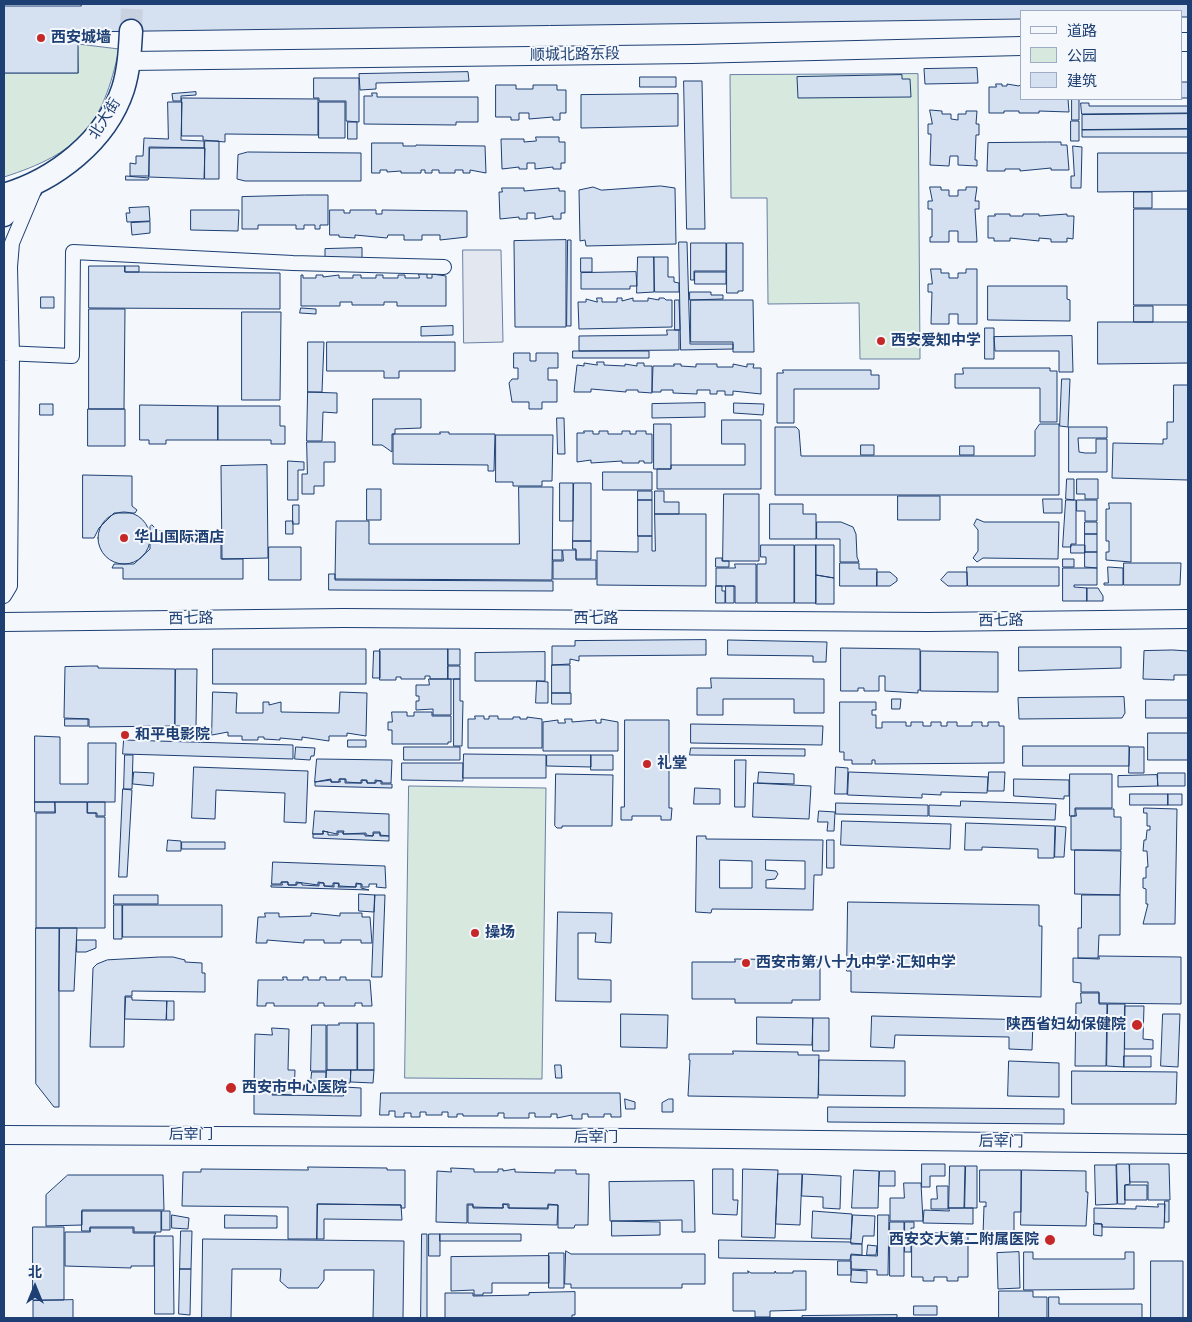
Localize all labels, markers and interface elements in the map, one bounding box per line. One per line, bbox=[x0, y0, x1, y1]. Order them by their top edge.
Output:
legend bbox=[1020, 10, 1182, 100]
text: 道路 bbox=[1067, 22, 1097, 39]
place label: 西安城墙 bbox=[51, 29, 111, 47]
marker: 西安城墙 bbox=[35, 32, 47, 44]
street label: 顺城北路东段 bbox=[530, 45, 620, 65]
text: 公园 bbox=[1067, 47, 1097, 64]
text: 建筑 bbox=[1067, 72, 1097, 89]
street label: 北大街 bbox=[85, 95, 125, 143]
place label: 西安爱知中学 bbox=[891, 332, 981, 350]
marker: 西安爱知中学 bbox=[875, 335, 887, 347]
place label: 华山国际酒店 bbox=[134, 529, 224, 547]
marker: 华山国际酒店 bbox=[118, 532, 130, 544]
street label: 西七路 bbox=[168, 610, 214, 628]
street label: 西七路 bbox=[574, 610, 618, 628]
street label: 西七路 bbox=[978, 612, 1024, 630]
place label: 和平电影院 bbox=[135, 726, 210, 744]
marker: 和平电影院 bbox=[119, 729, 131, 741]
place label: 礼堂 bbox=[657, 755, 687, 773]
marker: 礼堂 bbox=[641, 758, 653, 770]
place label: 操场 bbox=[485, 924, 515, 942]
marker: 操场 bbox=[469, 927, 481, 939]
place label: 西安市第八十九中学·汇知中学 bbox=[756, 954, 956, 972]
marker: 西安市第八十九中学·汇知中学 bbox=[740, 957, 752, 969]
place label: 陕西省妇幼保健院 bbox=[1006, 1016, 1126, 1034]
marker: 陕西省妇幼保健院 bbox=[1130, 1018, 1144, 1032]
place label: 西安市中心医院 bbox=[242, 1079, 347, 1097]
marker: 西安市中心医院 bbox=[224, 1081, 238, 1095]
street label: 后宰门 bbox=[169, 1126, 213, 1144]
street label: 后宰门 bbox=[574, 1129, 618, 1147]
street label: 后宰门 bbox=[978, 1133, 1024, 1151]
place label: 西安交大第二附属医院 bbox=[889, 1231, 1039, 1249]
marker: 西安交大第二附属医院 bbox=[1043, 1233, 1057, 1247]
north arrow bbox=[10, 1262, 60, 1312]
text: 北 bbox=[28, 1264, 42, 1280]

